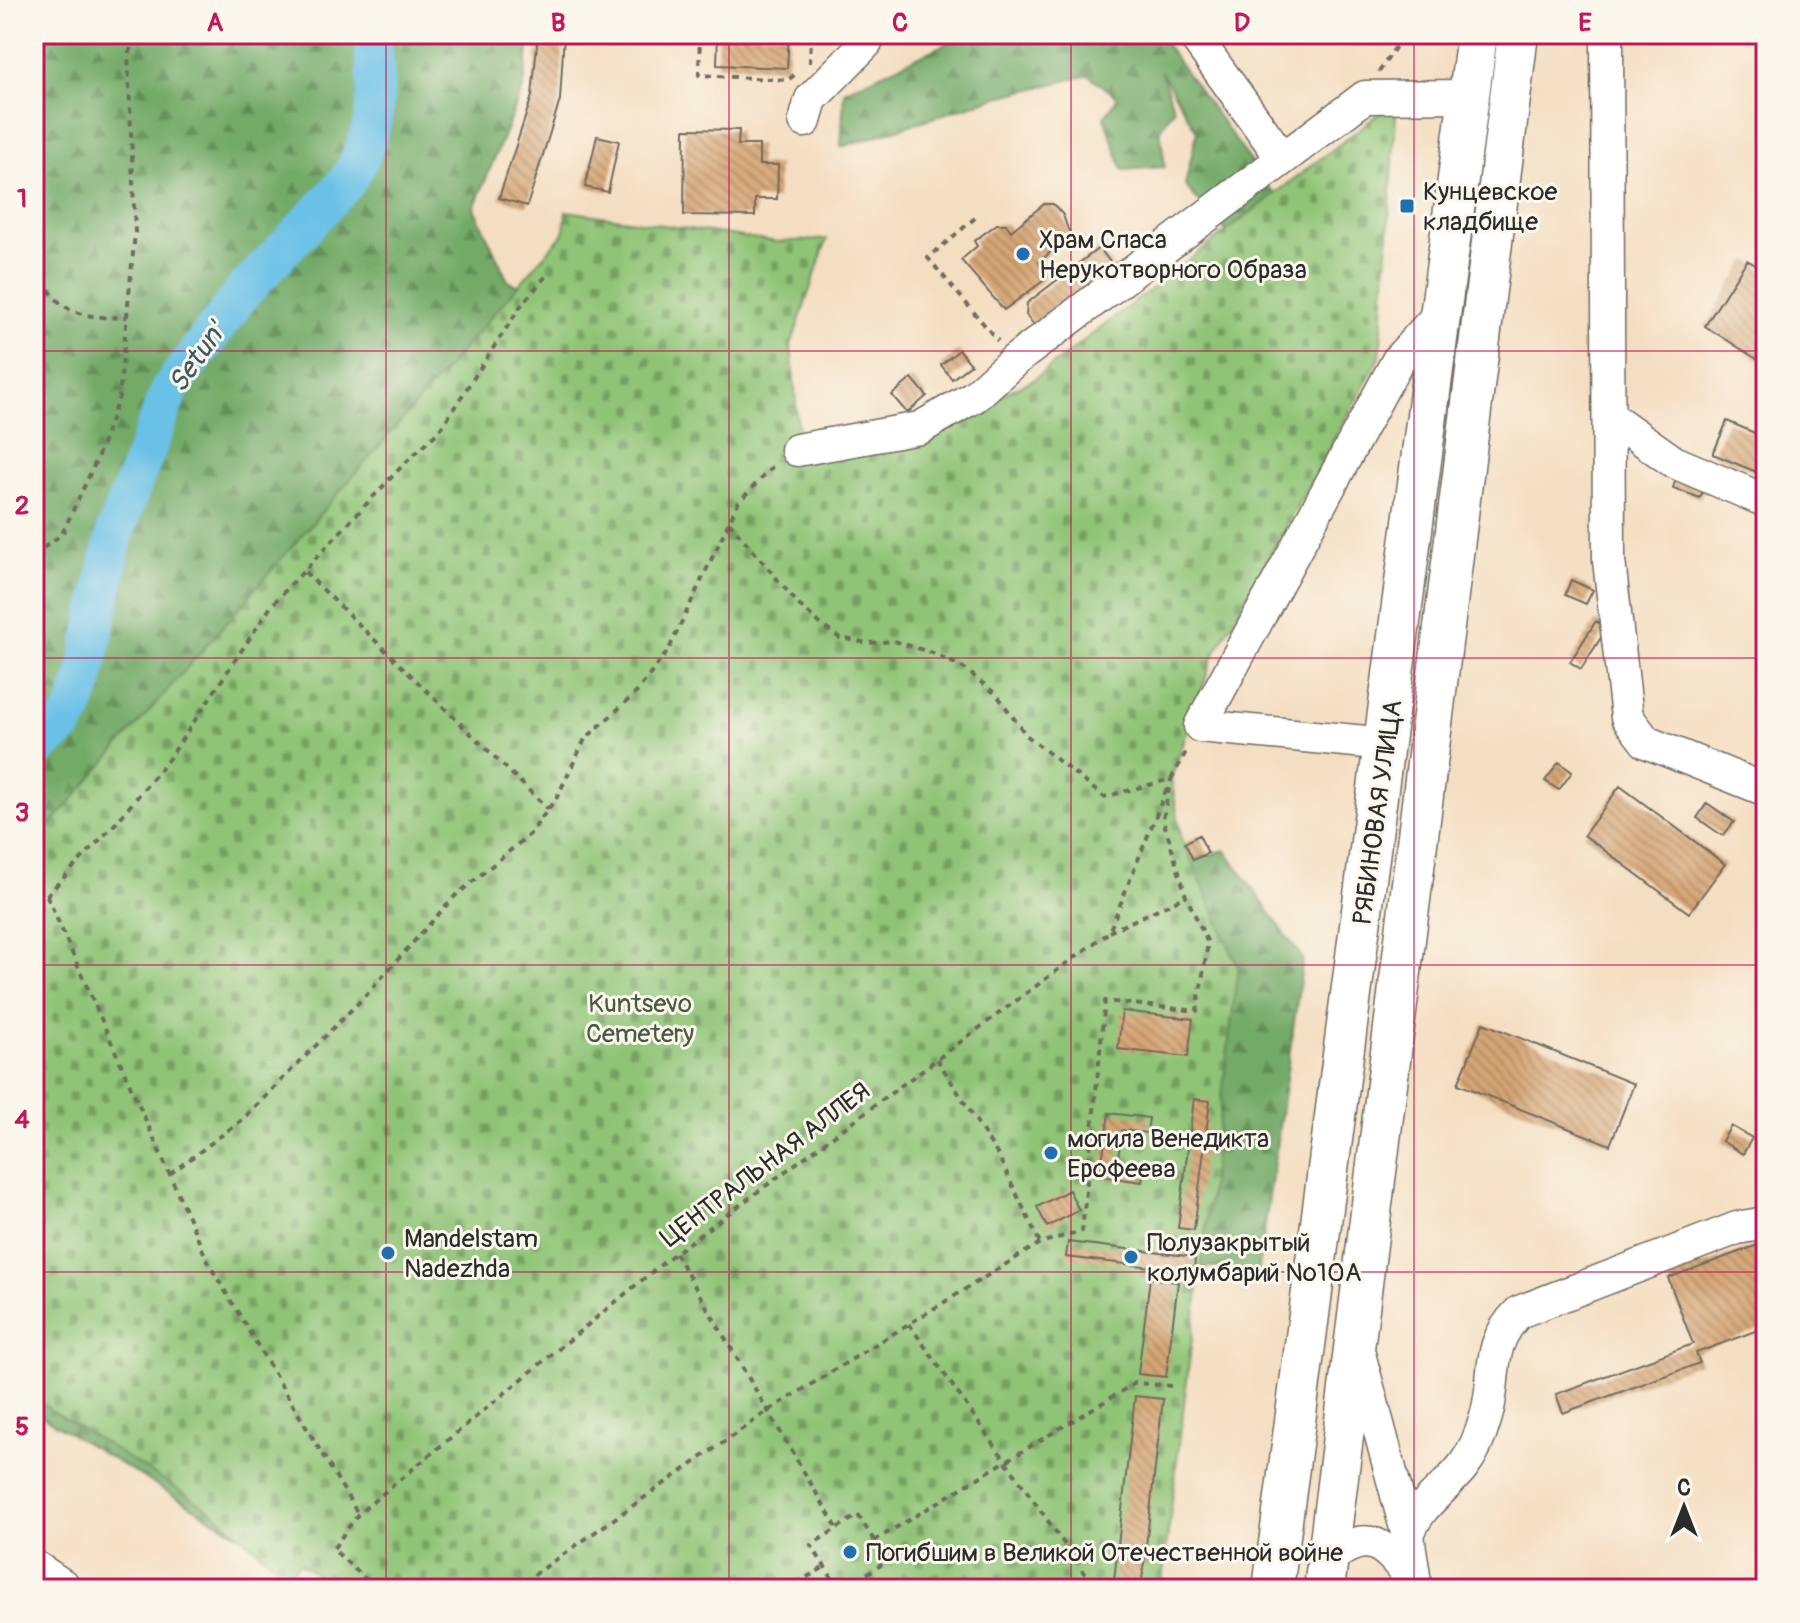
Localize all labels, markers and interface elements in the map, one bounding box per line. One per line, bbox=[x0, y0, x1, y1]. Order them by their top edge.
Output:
text: A bbox=[207, 7, 224, 39]
text: B bbox=[551, 7, 565, 39]
text: C bbox=[892, 7, 908, 39]
text: D bbox=[1234, 7, 1250, 39]
text: E bbox=[1578, 7, 1592, 39]
place label: Кунцевское кладбище bbox=[1423, 176, 1558, 238]
text: 1 bbox=[17, 183, 27, 215]
marker: Кунцевское кладбище bbox=[1398, 197, 1416, 215]
place label: Храм Спаса Нерукотворного Образа bbox=[1039, 224, 1307, 286]
marker: Храм Спаса Нерукотворного Образа bbox=[1014, 245, 1032, 263]
water label: Setun' bbox=[161, 314, 236, 399]
text: 2 bbox=[15, 490, 29, 522]
street label: РЯБИНОВАЯ УЛИЦА bbox=[1346, 698, 1410, 927]
text: 3 bbox=[15, 797, 29, 829]
park label: Kuntsevo Cemetery bbox=[586, 988, 694, 1050]
street label: ЦЕНТРАЛЬНАЯ АЛЛЕЯ bbox=[654, 1075, 877, 1254]
text: 4 bbox=[14, 1104, 30, 1136]
place label: могила Венедикта Ерофеева bbox=[1067, 1123, 1269, 1185]
marker: могила Венедикта Ерофеева bbox=[1042, 1144, 1060, 1162]
place label: Mandelstam Nadezhda bbox=[404, 1223, 538, 1285]
place label: Полузакрытый колумбарий №10А bbox=[1147, 1227, 1362, 1289]
marker: Mandelstam Nadezhda bbox=[379, 1244, 397, 1262]
marker: Полузакрытый колумбарий №10А bbox=[1122, 1248, 1140, 1266]
text: 5 bbox=[15, 1411, 29, 1443]
north arrow bbox=[1644, 1467, 1724, 1547]
text: С bbox=[1677, 1474, 1691, 1502]
place label: Погибшим в Великой Отечественной войне bbox=[866, 1537, 1343, 1569]
marker: Погибшим в Великой Отечественной войне bbox=[841, 1543, 859, 1561]

